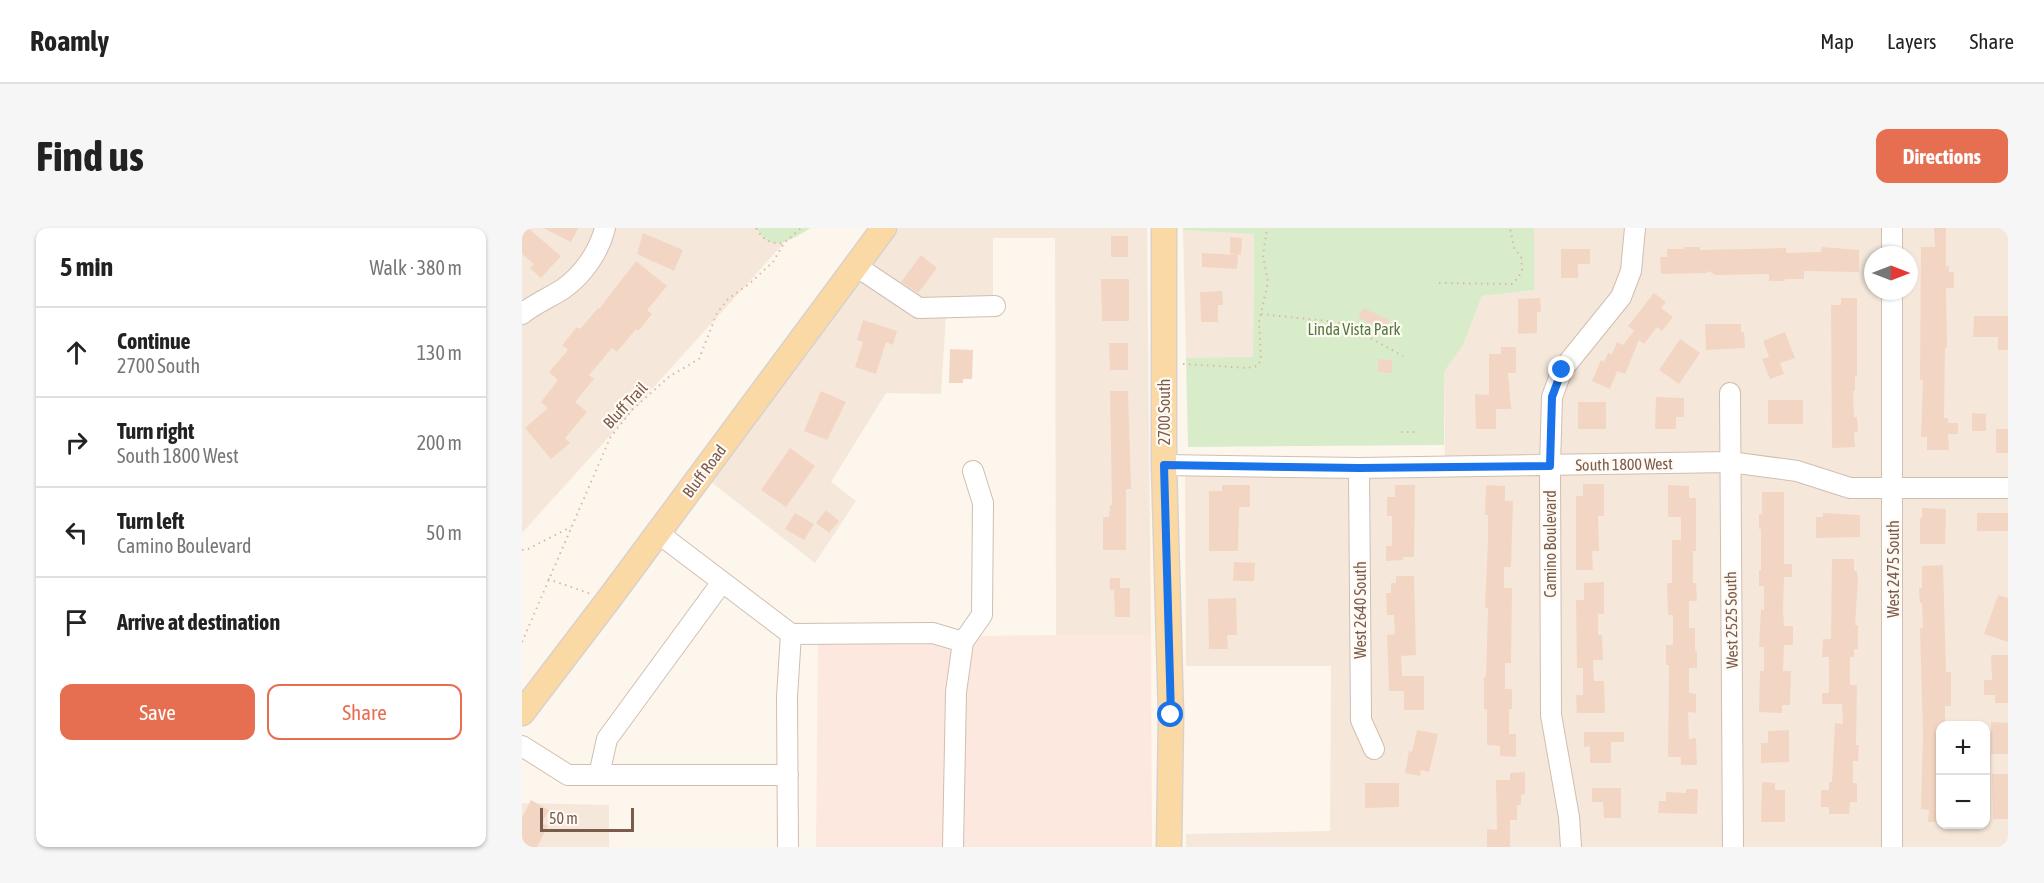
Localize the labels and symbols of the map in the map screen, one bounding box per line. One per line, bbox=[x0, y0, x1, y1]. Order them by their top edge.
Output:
north arrow bbox=[1864, 246, 1918, 300]
park label: Linda Vista Park bbox=[1308, 320, 1400, 338]
route end bbox=[1548, 356, 1574, 382]
street label: Bluff Trail bbox=[599, 378, 651, 432]
street label: 2700 South bbox=[1155, 379, 1173, 445]
street label: Bluff Road bbox=[678, 441, 730, 501]
street label: South 1800 West bbox=[1575, 454, 1673, 474]
street label: Camino Boulevard bbox=[1541, 490, 1559, 598]
street label: West 2475 South bbox=[1884, 520, 1902, 618]
street label: West 2640 South bbox=[1351, 561, 1369, 659]
street label: West 2525 South bbox=[1721, 571, 1741, 669]
route start bbox=[1157, 701, 1183, 727]
scale bar bbox=[540, 805, 634, 832]

